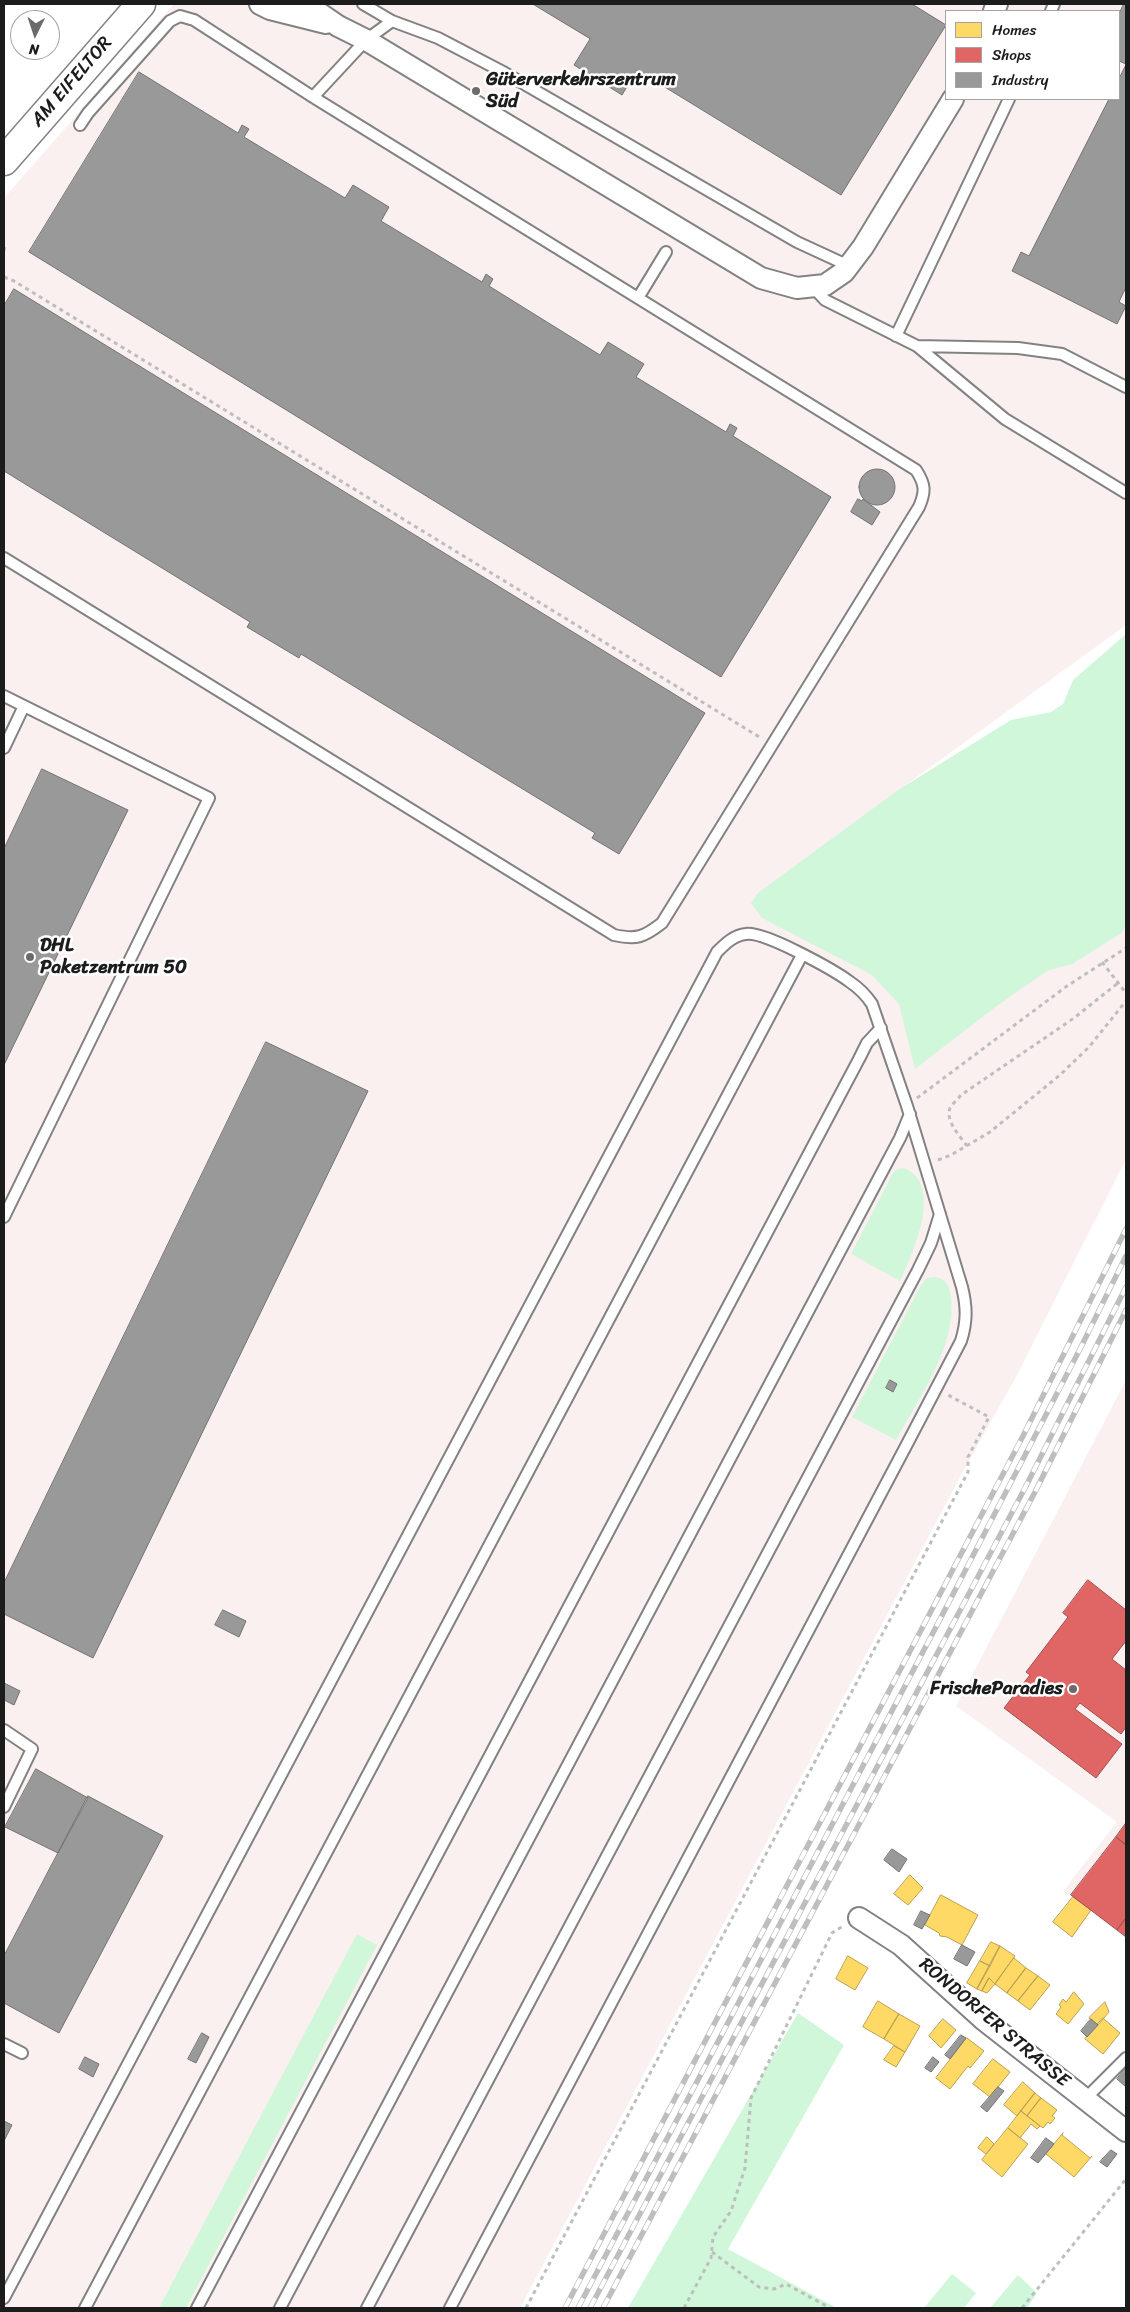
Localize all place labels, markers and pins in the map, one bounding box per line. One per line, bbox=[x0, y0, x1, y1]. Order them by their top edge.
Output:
place label: Güterverkehrszentrum Süd bbox=[486, 69, 676, 113]
marker: Güterverkehrszentrum Süd bbox=[470, 85, 482, 97]
place label: DHL Paketzentrum 50 bbox=[40, 935, 187, 979]
marker: DHL Paketzentrum 50 bbox=[24, 951, 36, 963]
place label: FrischeParadies bbox=[930, 1678, 1063, 1700]
marker: FrischeParadies bbox=[1067, 1683, 1079, 1695]

